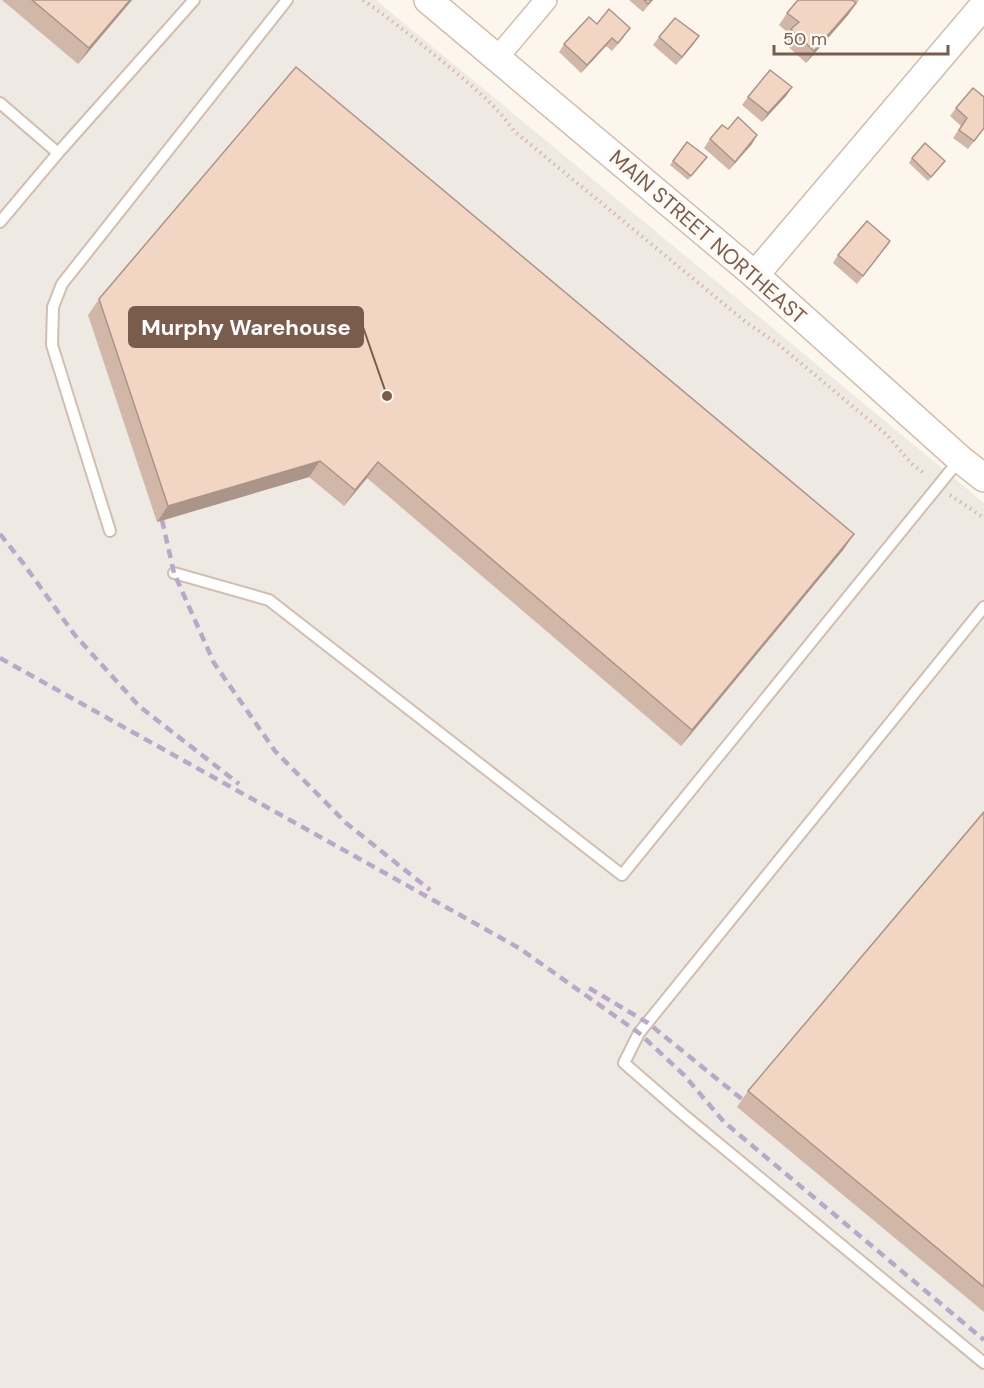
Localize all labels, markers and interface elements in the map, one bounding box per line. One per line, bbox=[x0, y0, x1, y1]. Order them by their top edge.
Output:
scale bar bbox=[774, 18, 948, 56]
text: 50 m bbox=[783, 27, 827, 51]
street label: MAIN STREET NORTHEAST bbox=[604, 144, 813, 331]
callout: Murphy Warehouse bbox=[129, 307, 363, 347]
text: Murphy Warehouse bbox=[141, 313, 351, 342]

